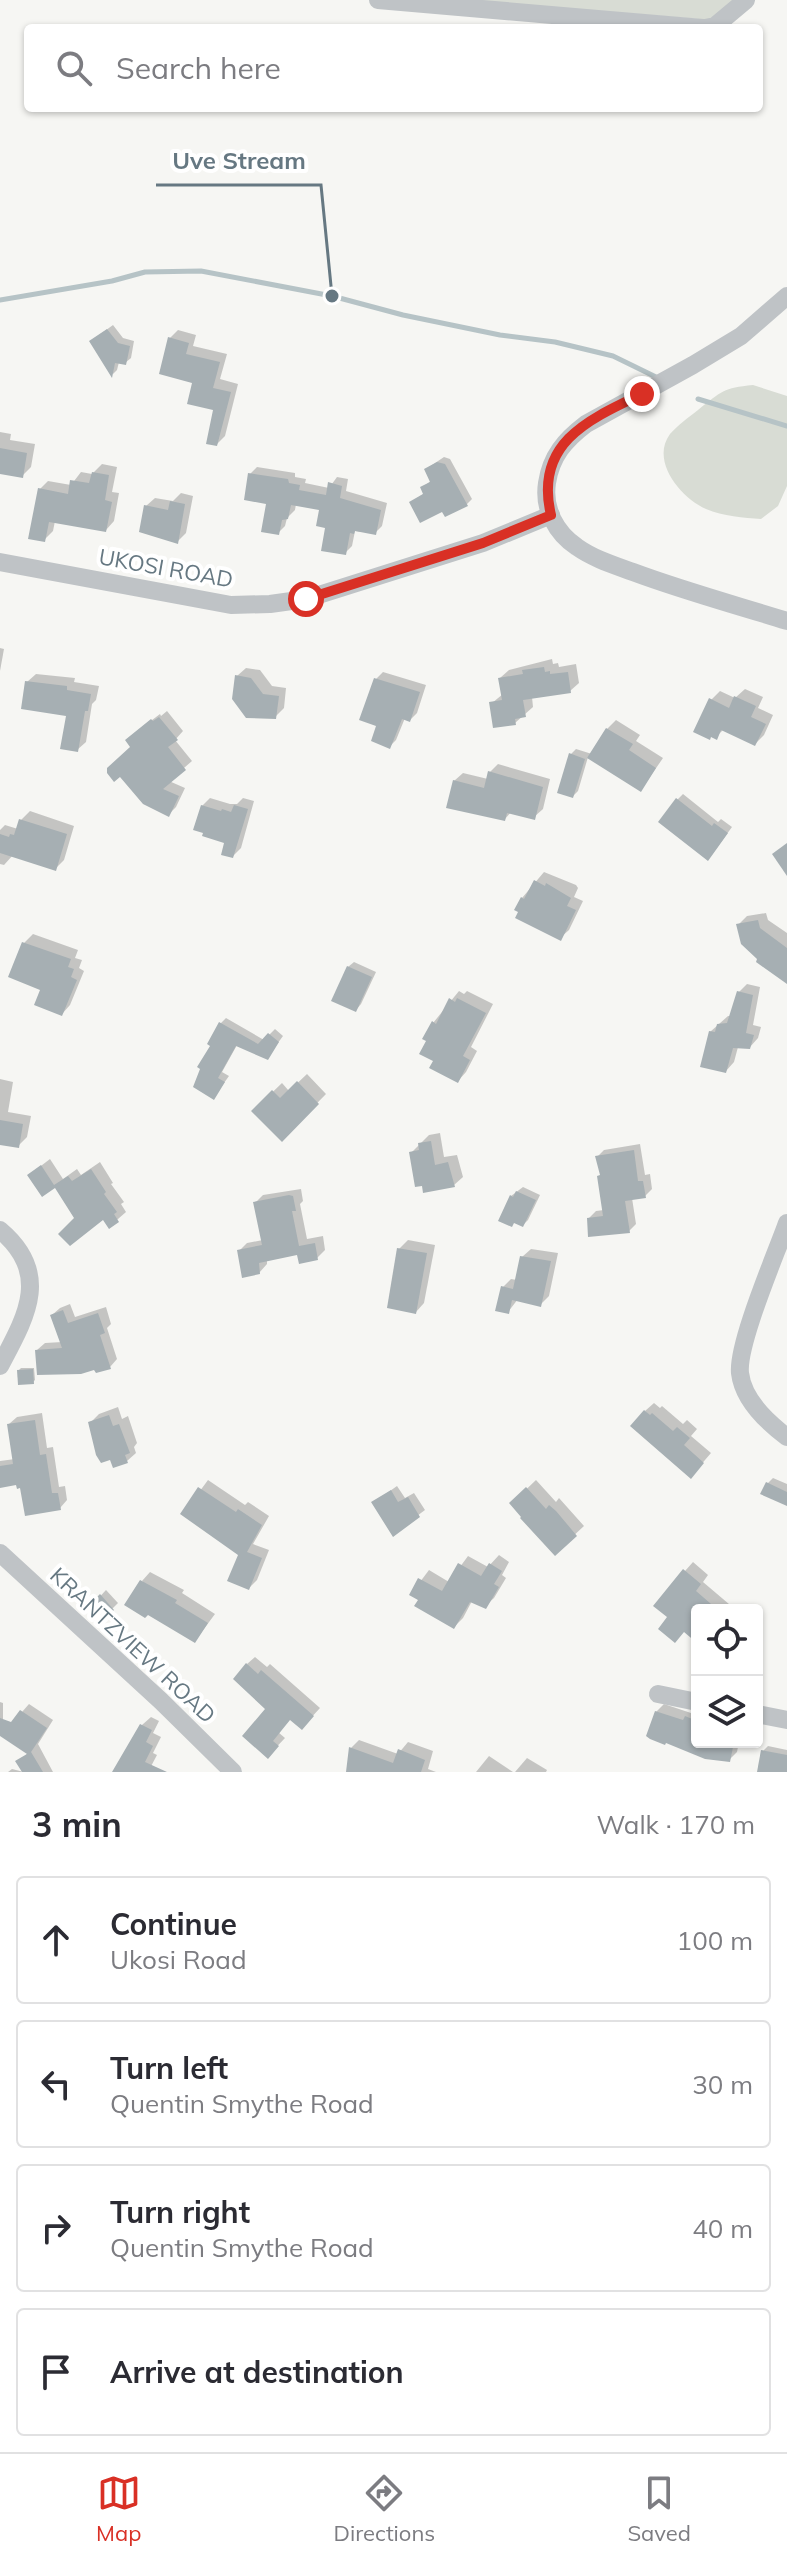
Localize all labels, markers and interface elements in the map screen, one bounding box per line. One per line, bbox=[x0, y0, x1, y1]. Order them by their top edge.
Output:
search box bbox=[24, 24, 763, 112]
icon: search bbox=[52, 46, 96, 90]
text: Search here bbox=[116, 49, 281, 87]
callout: Uve Stream bbox=[156, 137, 321, 185]
text: Uve Stream bbox=[172, 145, 306, 175]
route end bbox=[624, 376, 660, 412]
street label: UKOSI ROAD bbox=[97, 542, 235, 594]
route start bbox=[288, 581, 324, 617]
street label: KRANTZVIEW ROAD bbox=[44, 1561, 222, 1729]
map controls bbox=[691, 1604, 763, 1748]
button: locate bbox=[691, 1604, 763, 1676]
button: layers bbox=[691, 1676, 763, 1748]
text: 3 min bbox=[32, 1803, 122, 1846]
text: Walk · 170 m bbox=[596, 1808, 755, 1841]
text: Continue bbox=[110, 1905, 237, 1943]
icon: ahead bbox=[34, 1918, 78, 1962]
text: 100 m bbox=[677, 1924, 753, 1957]
text: Ukosi Road bbox=[110, 1943, 247, 1976]
text: Turn left bbox=[110, 2049, 228, 2087]
icon: left bbox=[34, 2062, 78, 2106]
text: 30 m bbox=[692, 2068, 753, 2101]
text: Quentin Smythe Road bbox=[110, 2087, 374, 2120]
text: Turn right bbox=[110, 2193, 250, 2231]
icon: right bbox=[34, 2206, 78, 2250]
text: 40 m bbox=[692, 2212, 753, 2245]
text: Quentin Smythe Road bbox=[110, 2231, 374, 2264]
icon: arrive bbox=[34, 2350, 78, 2394]
text: Arrive at destination bbox=[110, 2353, 404, 2391]
tab: Map bbox=[96, 2471, 141, 2547]
tab: Directions bbox=[334, 2471, 435, 2547]
tab: Saved bbox=[627, 2471, 691, 2547]

